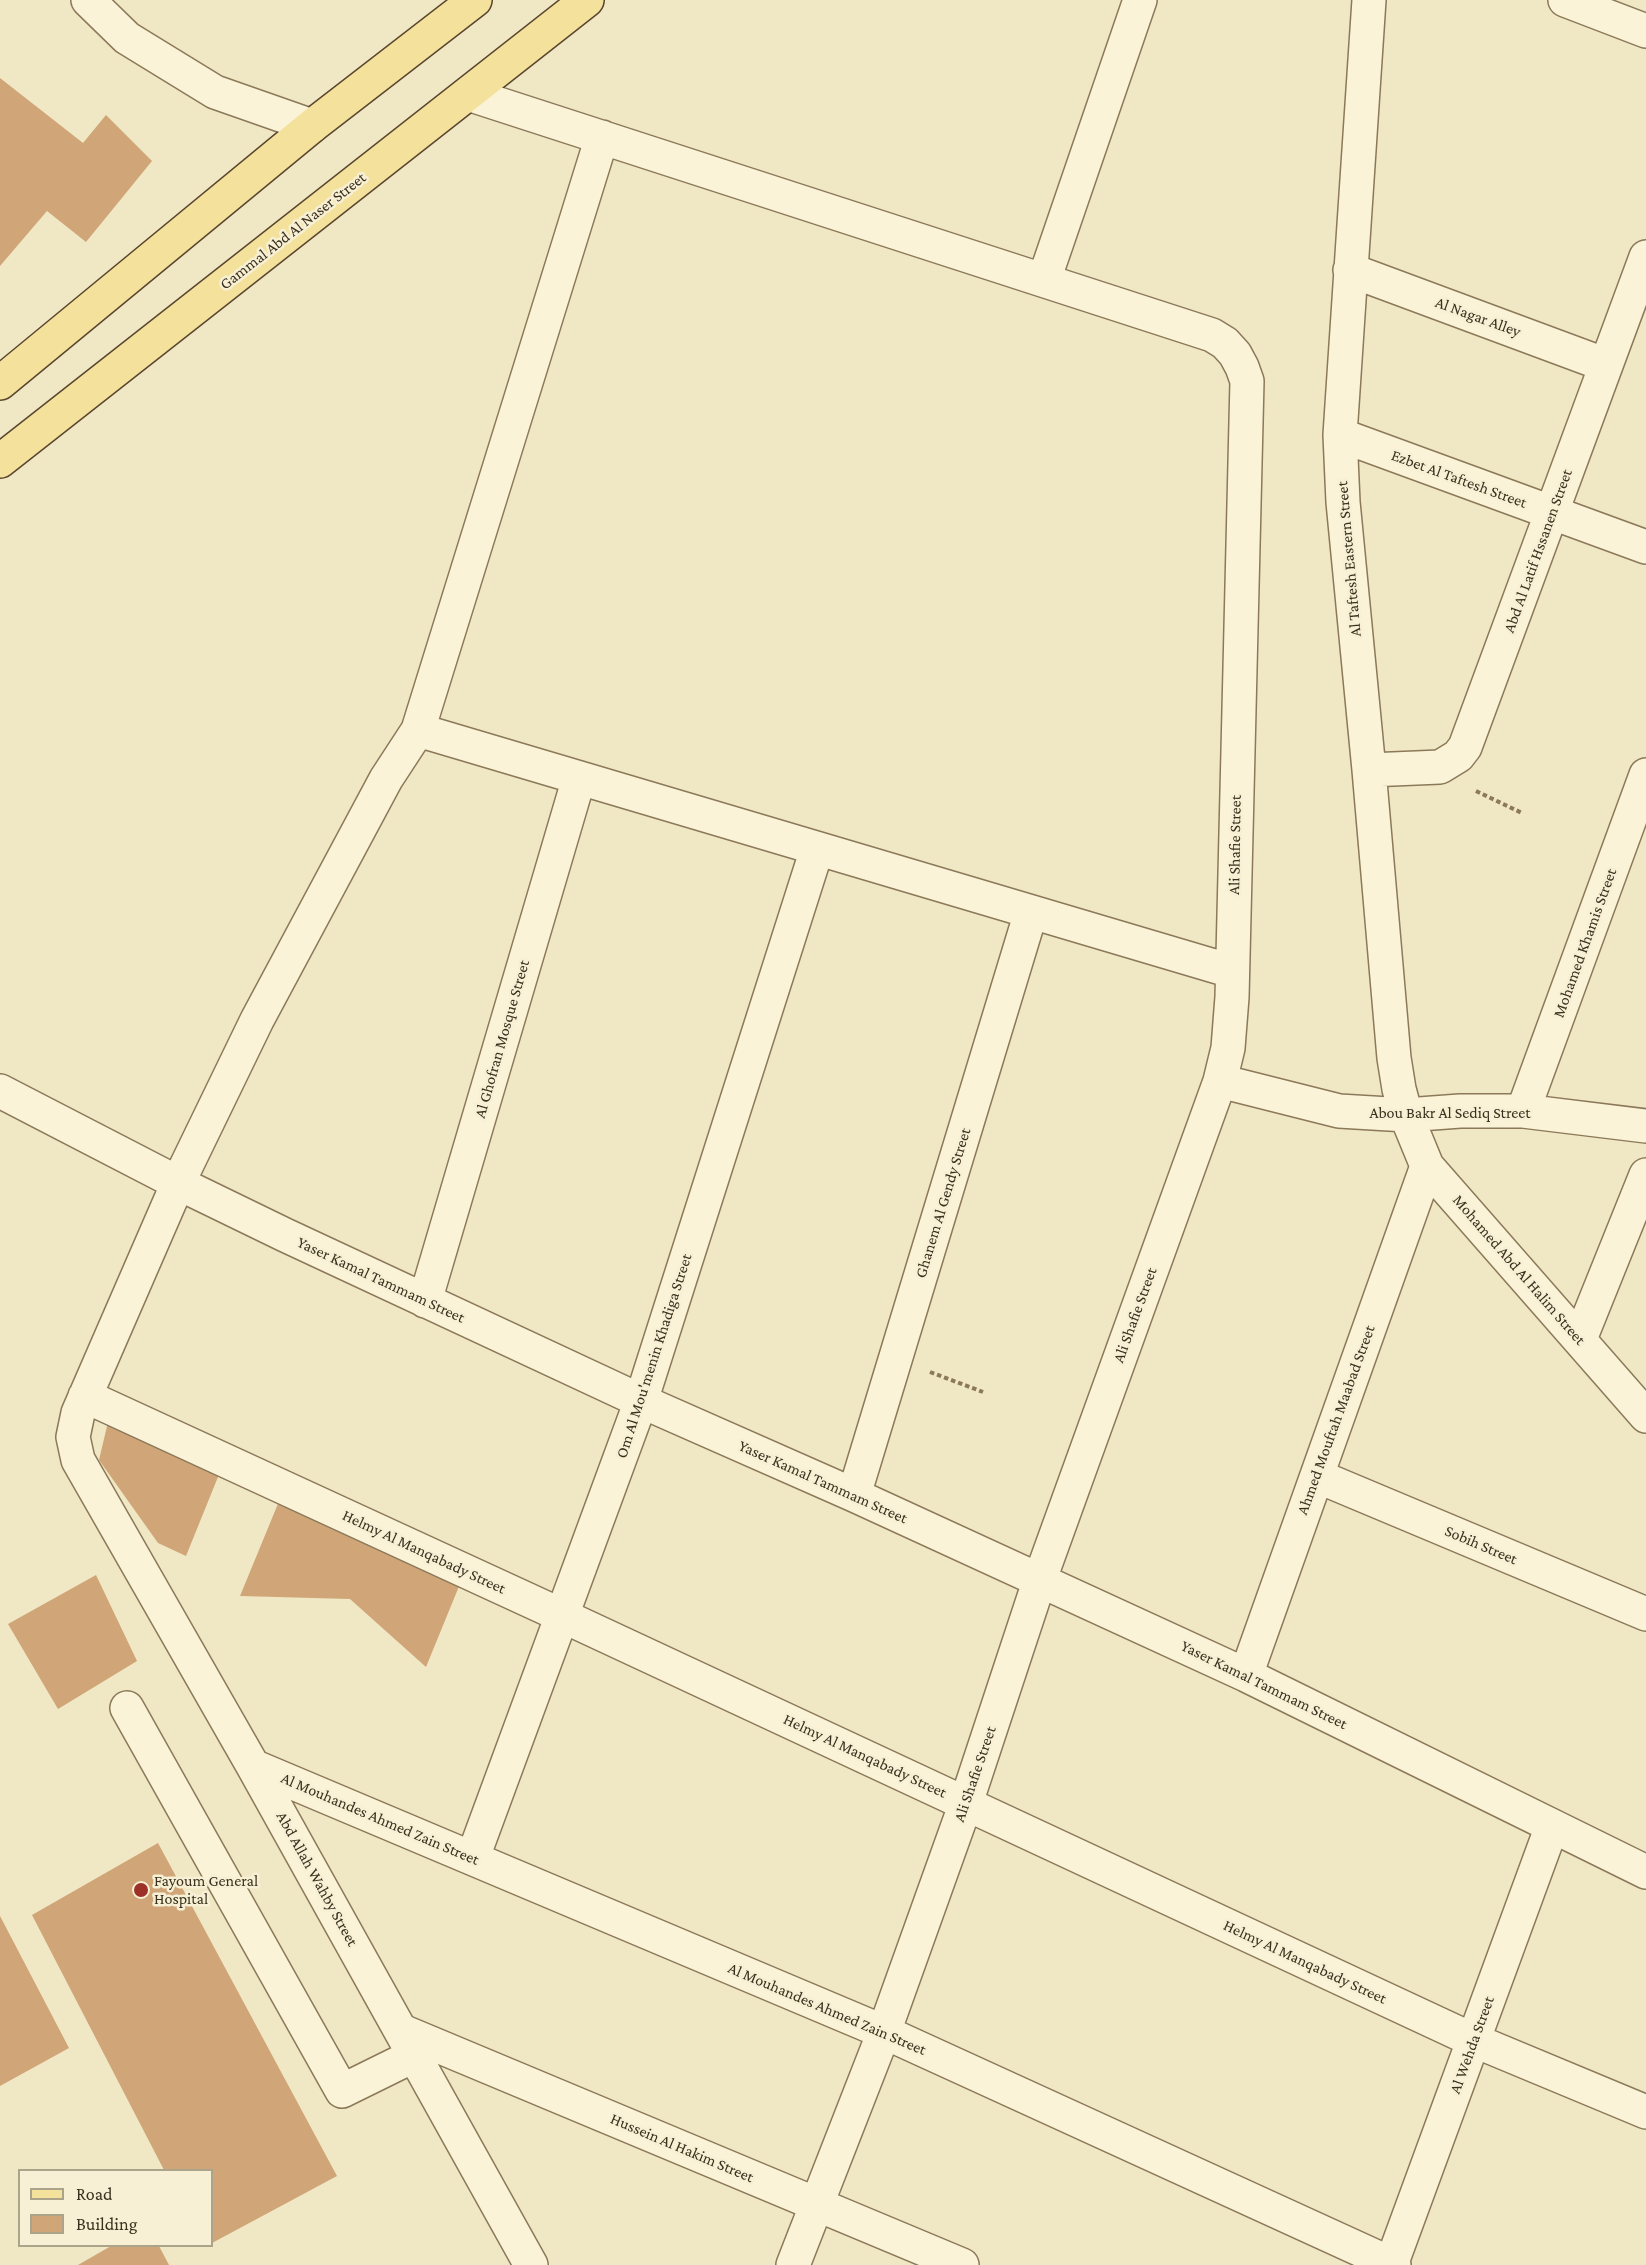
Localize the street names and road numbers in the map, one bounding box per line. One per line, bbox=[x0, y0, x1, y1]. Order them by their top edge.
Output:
street label: Gammal Abd Al Naser Street bbox=[216, 168, 370, 294]
street label: Al Nagar Alley bbox=[1433, 293, 1523, 341]
street label: Ezbet Al Taftesh Street bbox=[1389, 446, 1529, 512]
street label: Abd Al Latif Hssanen Street bbox=[1499, 467, 1577, 635]
street label: Al Taftesh Eastern Street bbox=[1333, 480, 1365, 638]
street label: Ali Shafie Street bbox=[1225, 795, 1245, 895]
street label: Mohamed Khamis Street bbox=[1549, 866, 1621, 1020]
street label: Al Ghofran Mosque Street bbox=[470, 958, 534, 1120]
street label: Abou Bakr Al Sediq Street bbox=[1369, 1103, 1531, 1123]
street label: Ghanem Al Gendy Street bbox=[911, 1126, 975, 1280]
street label: Mohamed Abd Al Halim Street bbox=[1448, 1191, 1590, 1349]
street label: Yaser Kamal Tammam Street bbox=[294, 1233, 468, 1327]
street label: Om Al Mou'menin Khadiga Street bbox=[612, 1251, 696, 1461]
street label: Ali Shafie Street bbox=[1109, 1265, 1161, 1365]
street label: Ahmed Mouftah Maabad Street bbox=[1293, 1323, 1379, 1517]
street label: Yaser Kamal Tammam Street bbox=[736, 1436, 910, 1528]
street label: Helmy Al Manqabady Street bbox=[339, 1506, 509, 1598]
street label: Sobih Street bbox=[1442, 1521, 1520, 1569]
street label: Yaser Kamal Tammam Street bbox=[1178, 1636, 1350, 1734]
street label: Helmy Al Manqabady Street bbox=[780, 1710, 950, 1802]
street label: Ali Shafie Street bbox=[950, 1724, 1000, 1824]
street label: Al Mouhandes Ahmed Zain Street bbox=[278, 1768, 482, 1870]
street label: Abd Allah Wahby Street bbox=[272, 1808, 362, 1950]
street label: Helmy Al Manqabady Street bbox=[1220, 1916, 1390, 2008]
street label: Al Mouhandes Ahmed Zain Street bbox=[725, 1958, 929, 2060]
street label: Al Wehda Street bbox=[1445, 1994, 1499, 2096]
street label: Hussein Al Hakim Street bbox=[607, 2109, 757, 2187]

